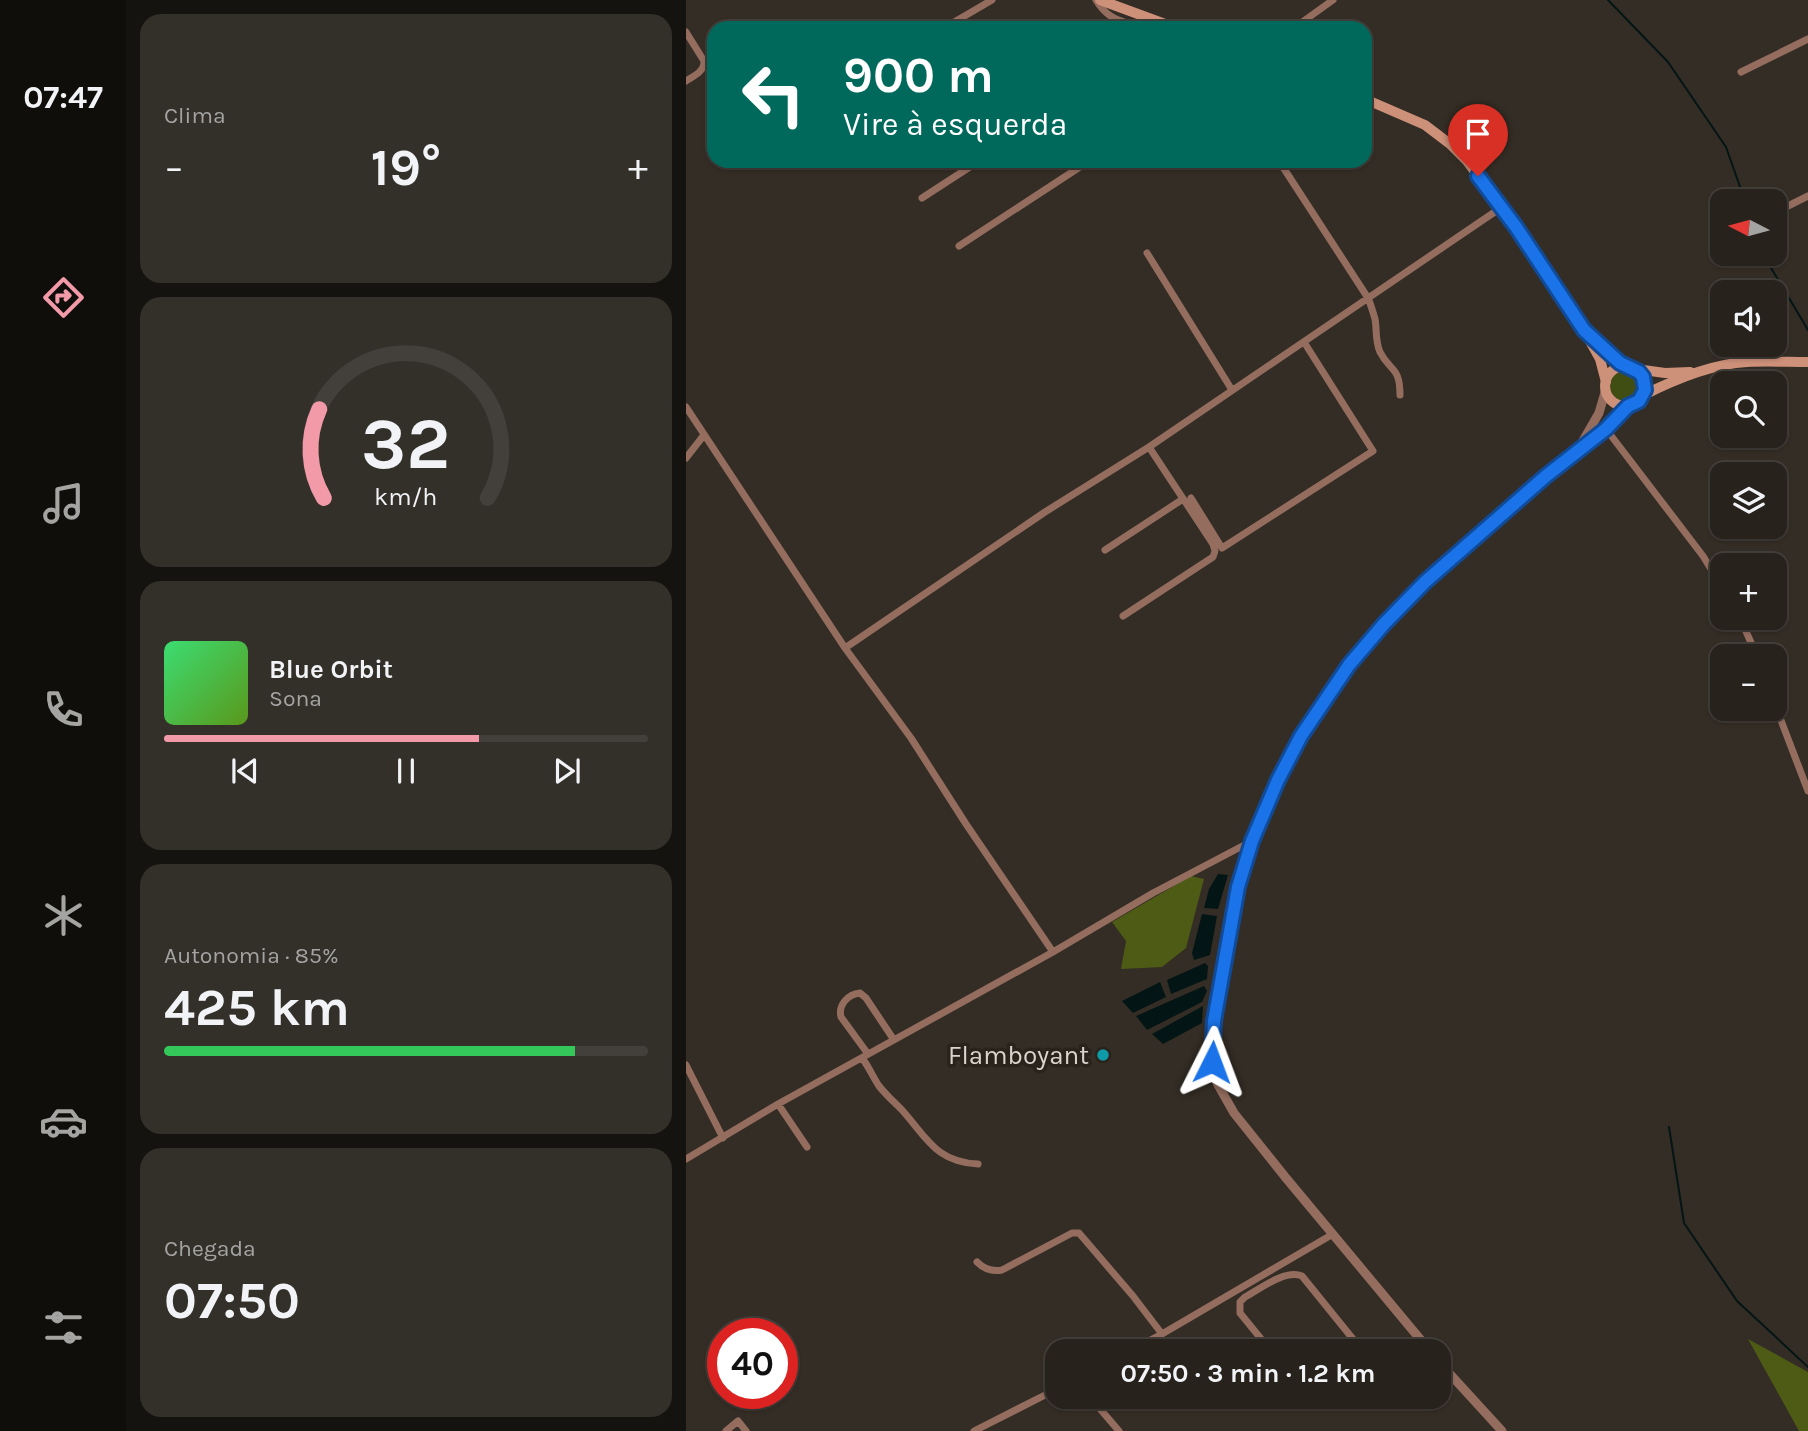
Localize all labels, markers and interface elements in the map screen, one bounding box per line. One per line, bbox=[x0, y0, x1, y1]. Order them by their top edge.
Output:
text: 900 m bbox=[843, 47, 994, 104]
icon: left bbox=[728, 49, 819, 140]
text: 07:47 bbox=[23, 79, 103, 116]
text: Clima bbox=[164, 102, 226, 129]
pin bbox=[1448, 104, 1508, 176]
text: Vire à esquerda bbox=[843, 106, 1067, 143]
icon: arrive bbox=[1459, 115, 1497, 153]
text: 19° bbox=[371, 137, 441, 198]
text: − bbox=[164, 145, 184, 190]
text: + bbox=[628, 145, 648, 190]
north arrow bbox=[1710, 189, 1787, 266]
map controls bbox=[1710, 189, 1787, 721]
icon: directions bbox=[39, 273, 88, 322]
button: sound bbox=[1710, 280, 1787, 357]
button: search bbox=[1710, 371, 1787, 448]
text: 32 bbox=[361, 402, 451, 487]
button: layers bbox=[1710, 462, 1787, 539]
icon: music bbox=[39, 479, 88, 528]
text: km/h bbox=[374, 482, 438, 511]
button: + bbox=[1710, 553, 1787, 630]
button: − bbox=[1710, 644, 1787, 721]
text: Blue Orbit bbox=[269, 654, 393, 685]
icon: phone bbox=[39, 685, 88, 734]
text: Sona bbox=[269, 685, 322, 712]
icon: previous bbox=[226, 752, 264, 790]
icon: pause bbox=[387, 752, 425, 790]
icon: next bbox=[548, 752, 586, 790]
icon: climate bbox=[39, 891, 88, 940]
text: Autonomia · 85% bbox=[164, 942, 339, 969]
text: 425 km bbox=[164, 977, 350, 1038]
position arrow bbox=[1175, 1025, 1249, 1099]
place label: Flamboyant bbox=[948, 1040, 1089, 1071]
marker: Flamboyant bbox=[1095, 1047, 1111, 1063]
icon: car bbox=[39, 1097, 88, 1146]
text: Chegada bbox=[164, 1235, 256, 1262]
text: 07:50 bbox=[164, 1270, 300, 1331]
icon: filters bbox=[39, 1303, 88, 1352]
speed limit sign: 40 bbox=[707, 1318, 798, 1409]
text: 07:50 · 3 min · 1.2 km bbox=[1121, 1358, 1375, 1389]

